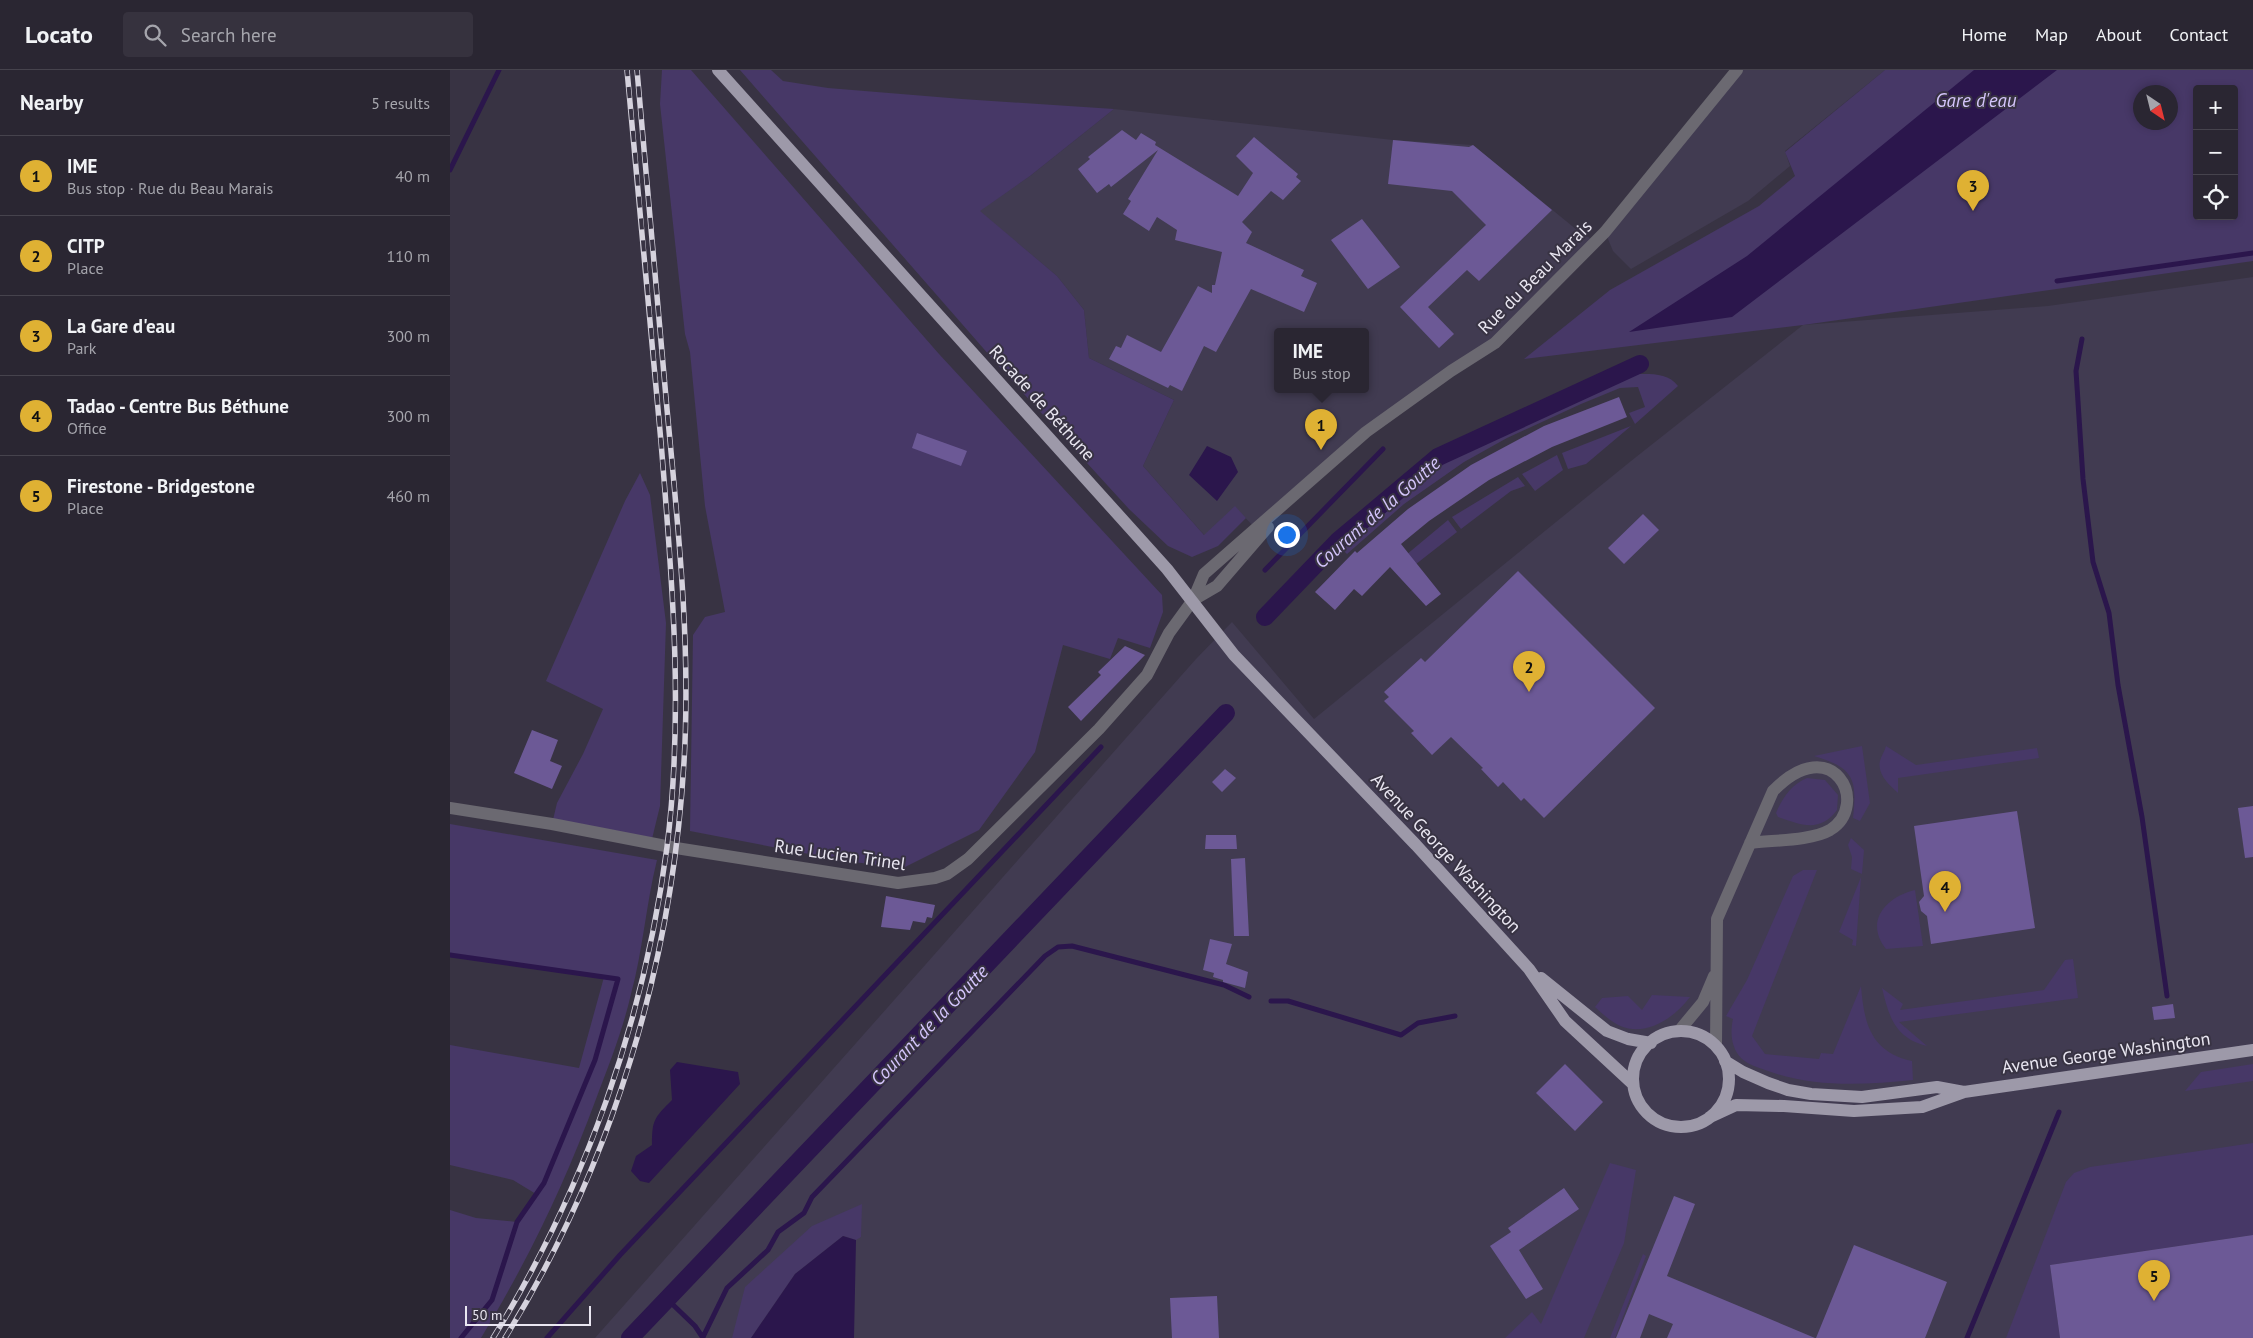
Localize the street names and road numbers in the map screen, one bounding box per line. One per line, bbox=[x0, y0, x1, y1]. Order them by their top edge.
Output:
street label: Rue du Beau Marais bbox=[1473, 215, 1597, 339]
street label: Rocade de Béthune bbox=[984, 340, 1100, 465]
street label: Avenue George Washington bbox=[1366, 768, 1526, 937]
street label: Rue Lucien Trinel bbox=[773, 834, 908, 875]
street label: Avenue George Washington bbox=[2000, 1026, 2212, 1079]

